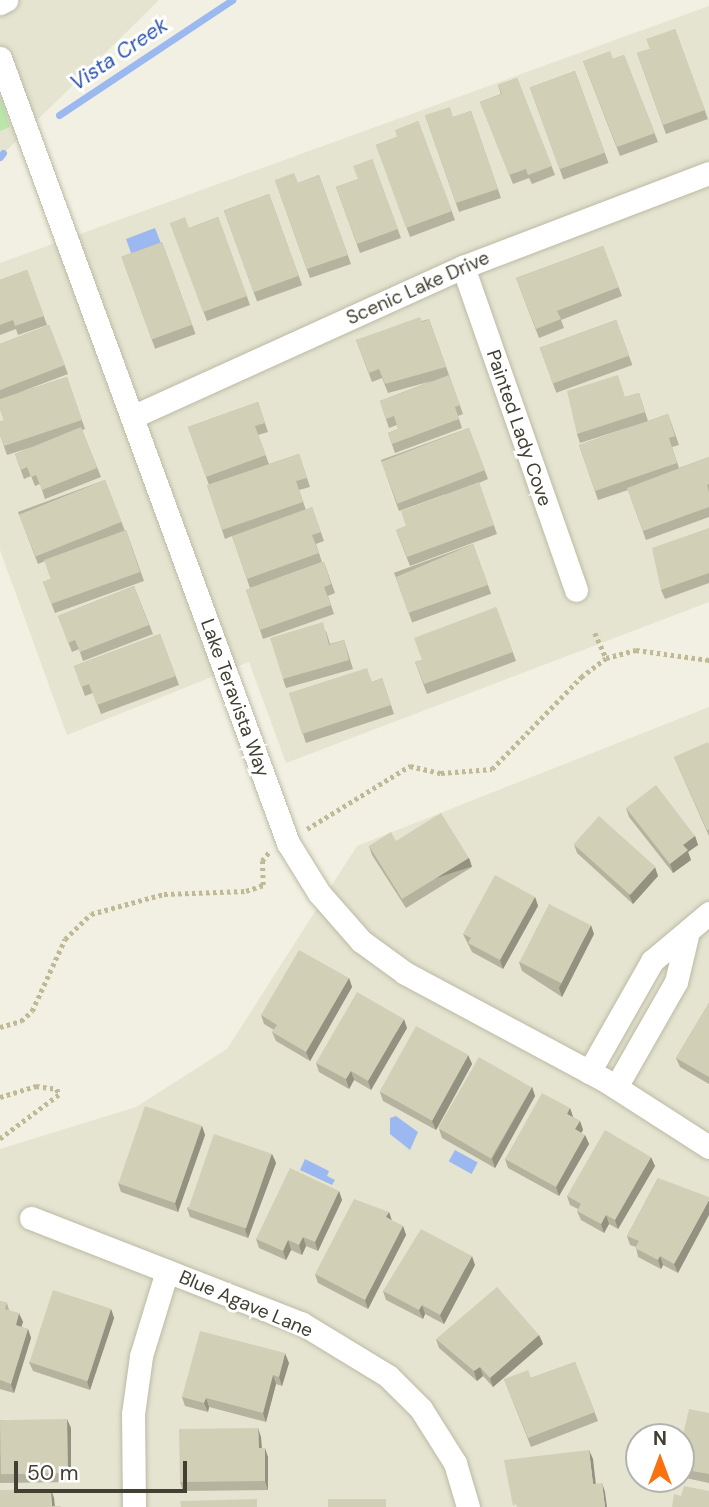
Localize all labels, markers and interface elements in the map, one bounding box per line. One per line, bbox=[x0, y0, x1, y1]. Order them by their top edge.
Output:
water label: Vista Creek bbox=[65, 12, 173, 96]
street label: Scenic Lake Drive bbox=[343, 246, 493, 330]
street label: Painted Lady Cove bbox=[482, 347, 556, 509]
street label: Lake Teravista Way bbox=[196, 616, 274, 780]
street label: Blue Agave Lane bbox=[176, 1266, 316, 1342]
north arrow bbox=[625, 1423, 695, 1493]
text: N bbox=[653, 1426, 667, 1451]
scale bar bbox=[18, 1448, 191, 1492]
text: 50 m bbox=[27, 1459, 78, 1487]

